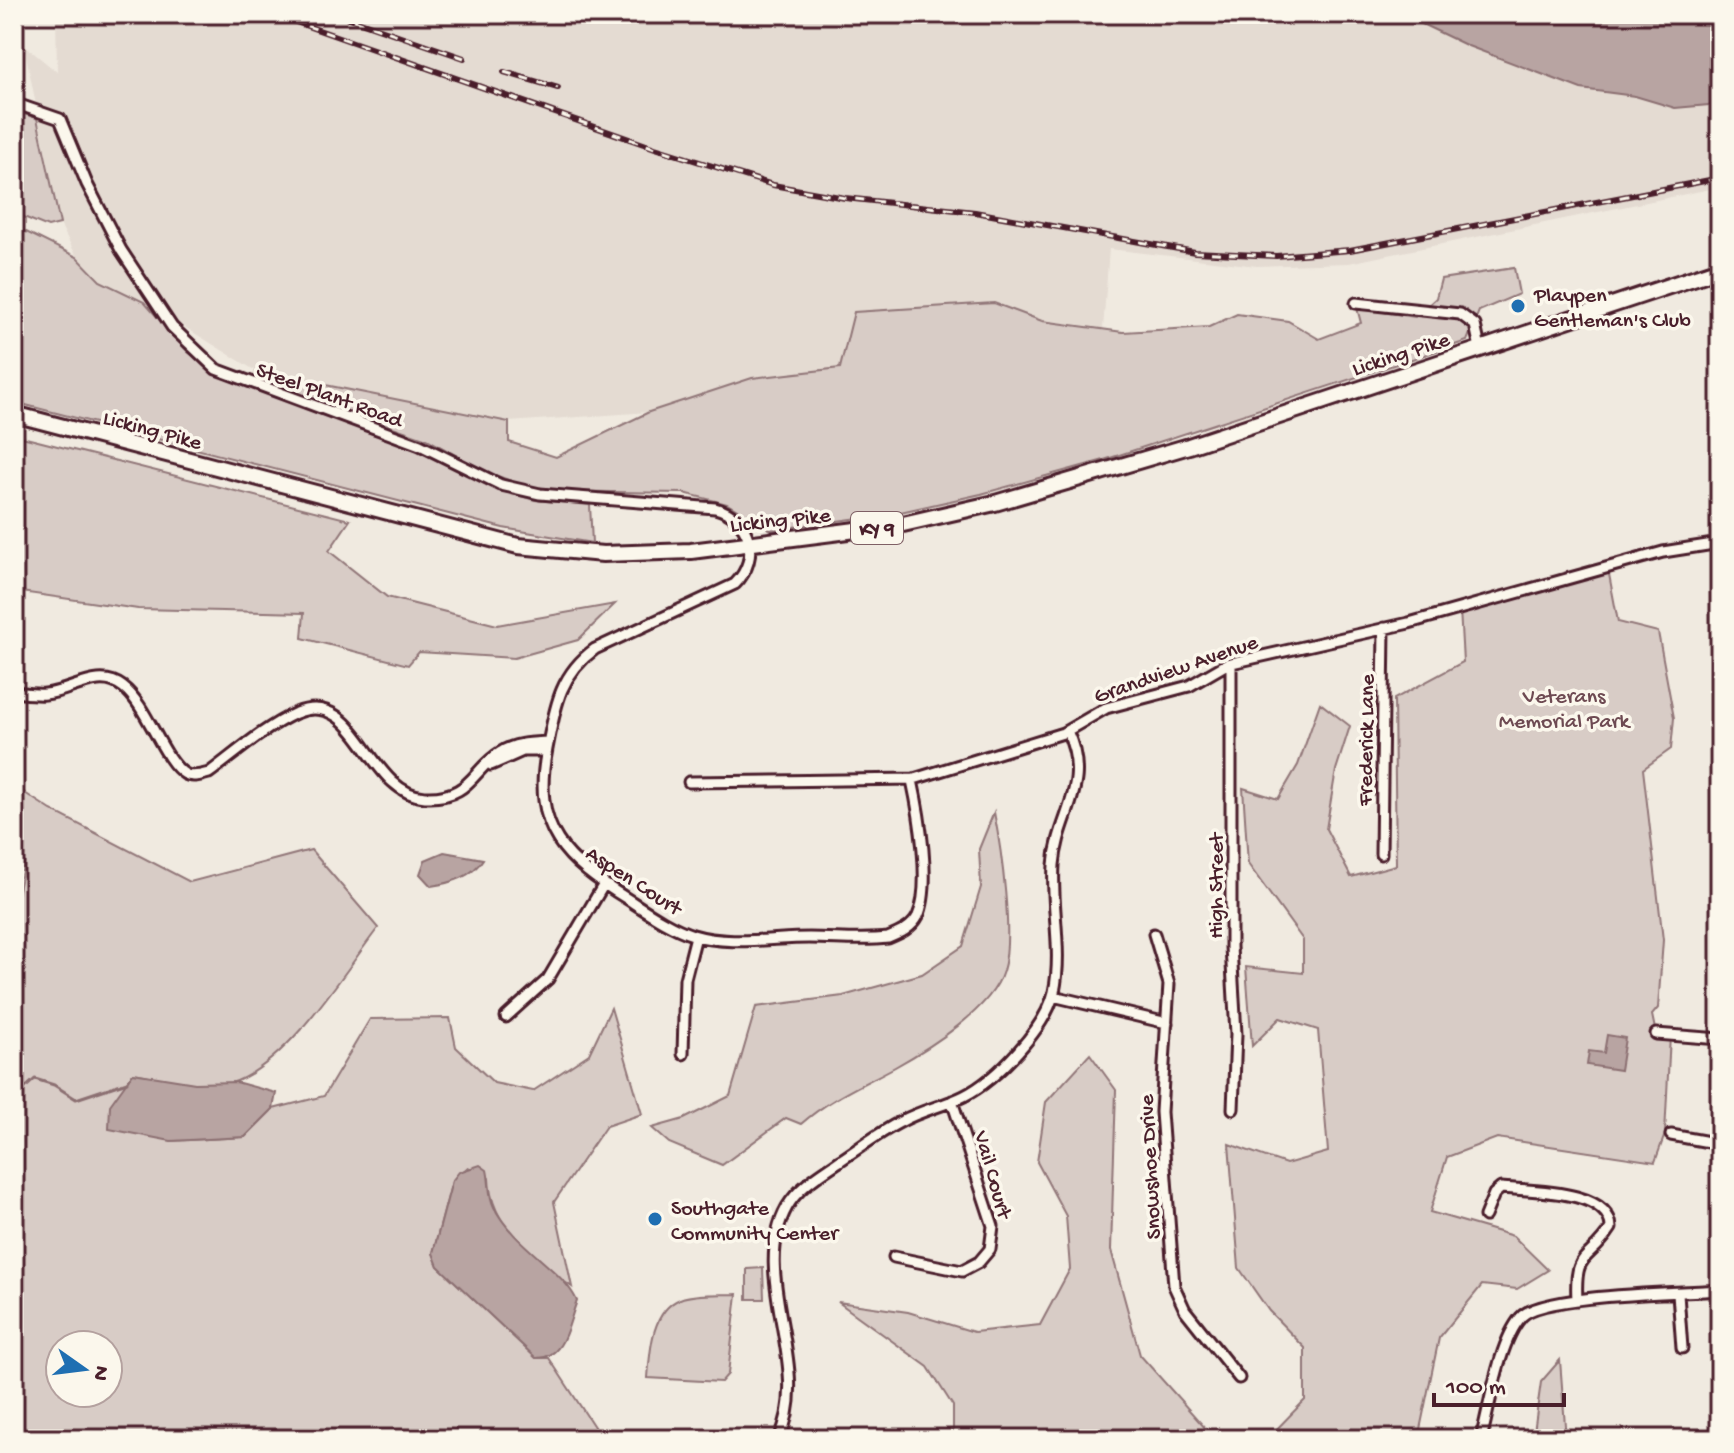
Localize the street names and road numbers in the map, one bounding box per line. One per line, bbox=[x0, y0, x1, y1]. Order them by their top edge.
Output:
street label: Licking Pike bbox=[1349, 328, 1454, 384]
street label: Steel Plant Road bbox=[252, 358, 407, 436]
street label: Licking Pike bbox=[100, 406, 205, 458]
street label: Licking Pike bbox=[729, 504, 833, 540]
road number: KY 9 bbox=[851, 512, 903, 544]
street label: Grandview Avenue bbox=[1091, 630, 1262, 711]
street label: Frederick Lane bbox=[1354, 673, 1382, 807]
street label: High Street bbox=[1205, 831, 1231, 939]
street label: Aspen Court bbox=[580, 842, 687, 924]
street label: Snowshoe Drive bbox=[1135, 1093, 1169, 1240]
street label: Vail Court bbox=[966, 1127, 1017, 1224]

